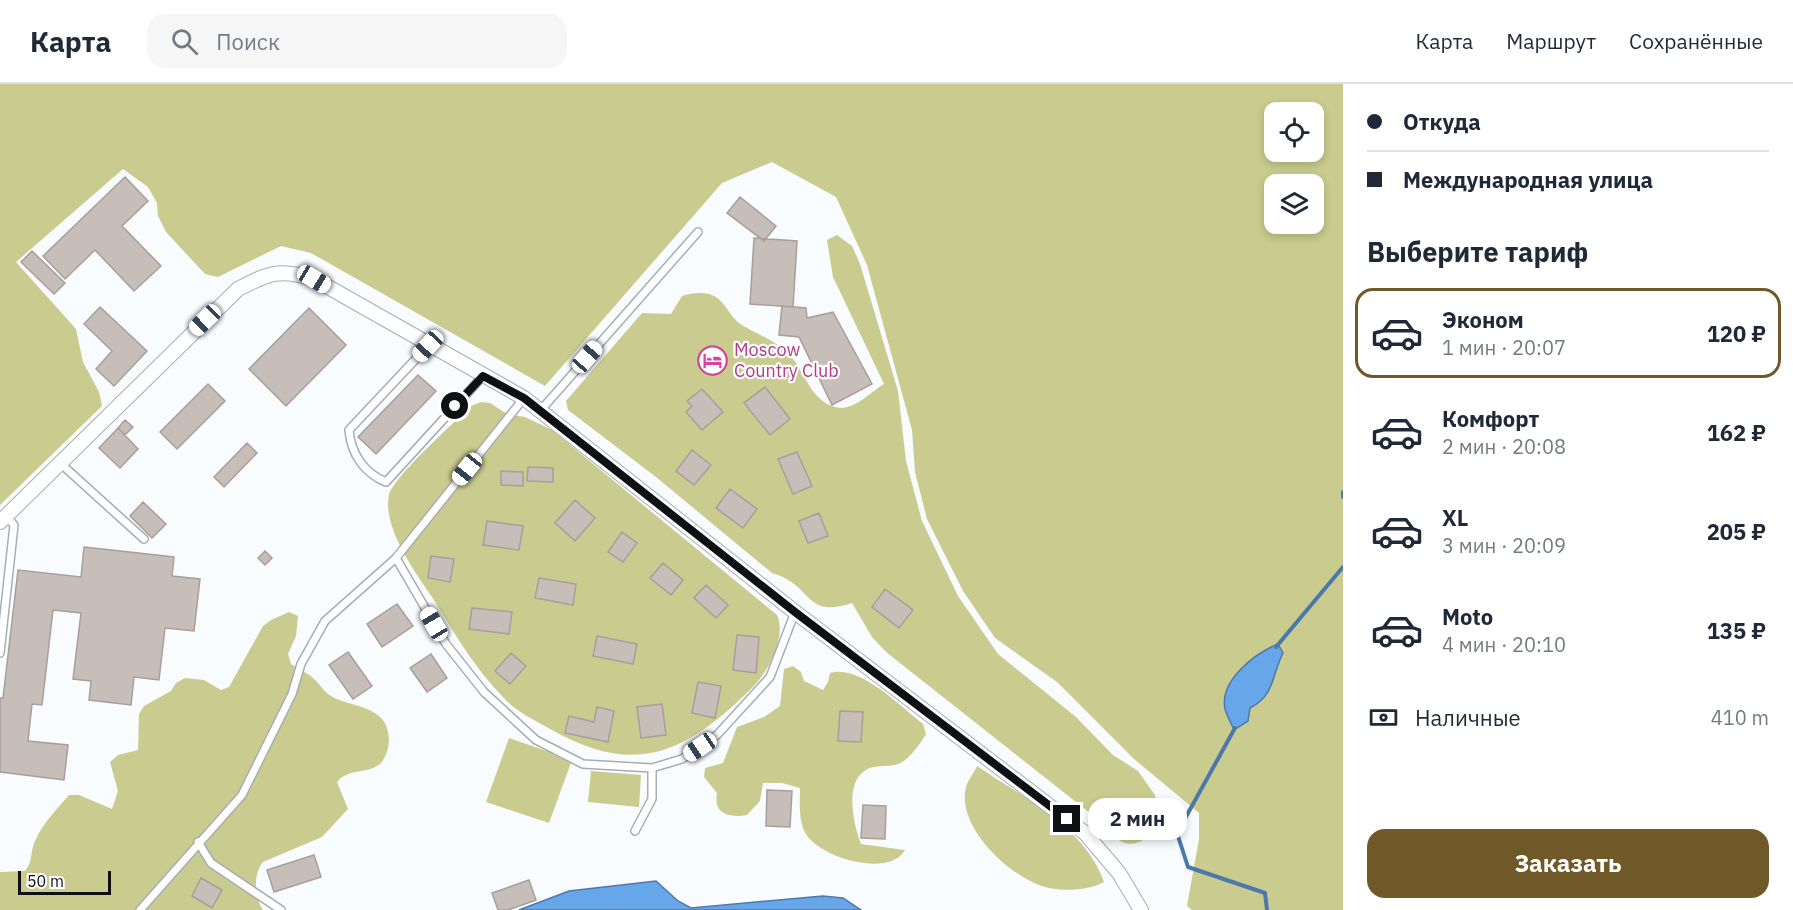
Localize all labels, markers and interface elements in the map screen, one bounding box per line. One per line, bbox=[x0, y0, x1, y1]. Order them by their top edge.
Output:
search box bbox=[147, 14, 567, 68]
text: Карта bbox=[30, 23, 111, 60]
icon: search bbox=[168, 25, 201, 58]
text: Поиск bbox=[216, 27, 280, 56]
text: Карта bbox=[1415, 27, 1473, 55]
text: Маршрут bbox=[1506, 27, 1596, 55]
text: Сохранённые bbox=[1629, 27, 1763, 55]
map controls bbox=[1264, 102, 1324, 234]
button: locate bbox=[1264, 102, 1324, 162]
text: Откуда bbox=[1403, 107, 1481, 136]
text: Международная улица bbox=[1403, 165, 1653, 194]
button: layers bbox=[1264, 174, 1324, 234]
text: Выберите тариф bbox=[1367, 234, 1588, 269]
car bbox=[294, 262, 334, 296]
car bbox=[186, 301, 224, 339]
text: Эконом bbox=[1442, 305, 1524, 334]
icon: car bbox=[1370, 306, 1424, 360]
text: 120 ₽ bbox=[1707, 319, 1766, 348]
car bbox=[409, 327, 447, 365]
text: 1 мин · 20:07 bbox=[1442, 334, 1566, 361]
car bbox=[568, 338, 606, 376]
place label: Moscow Country Club bbox=[734, 338, 839, 382]
hotel icon: Moscow Country Club bbox=[697, 344, 729, 376]
route start bbox=[441, 392, 468, 419]
text: Комфорт bbox=[1442, 404, 1539, 433]
icon: car bbox=[1370, 405, 1424, 459]
text: 162 ₽ bbox=[1707, 418, 1766, 447]
text: 2 мин · 20:08 bbox=[1442, 433, 1566, 460]
car bbox=[449, 449, 485, 489]
text: XL bbox=[1442, 503, 1468, 532]
icon: car bbox=[1370, 504, 1424, 558]
text: 205 ₽ bbox=[1707, 517, 1766, 546]
text: 3 мин · 20:09 bbox=[1442, 532, 1566, 559]
text: Moto bbox=[1442, 602, 1493, 631]
icon: car bbox=[1370, 603, 1424, 657]
car bbox=[417, 604, 451, 644]
text: 135 ₽ bbox=[1707, 616, 1766, 645]
text: 4 мин · 20:10 bbox=[1442, 631, 1566, 658]
icon: cash bbox=[1367, 701, 1400, 734]
text: Наличные bbox=[1415, 703, 1521, 732]
text: 410 m bbox=[1711, 704, 1769, 731]
car bbox=[680, 729, 720, 765]
callout: 2 мин bbox=[1088, 798, 1187, 840]
route end bbox=[1053, 805, 1080, 832]
text: 2 мин bbox=[1110, 805, 1165, 832]
button: Заказать bbox=[1367, 829, 1769, 898]
scale bar bbox=[18, 868, 111, 896]
text: 50 m bbox=[27, 871, 64, 891]

